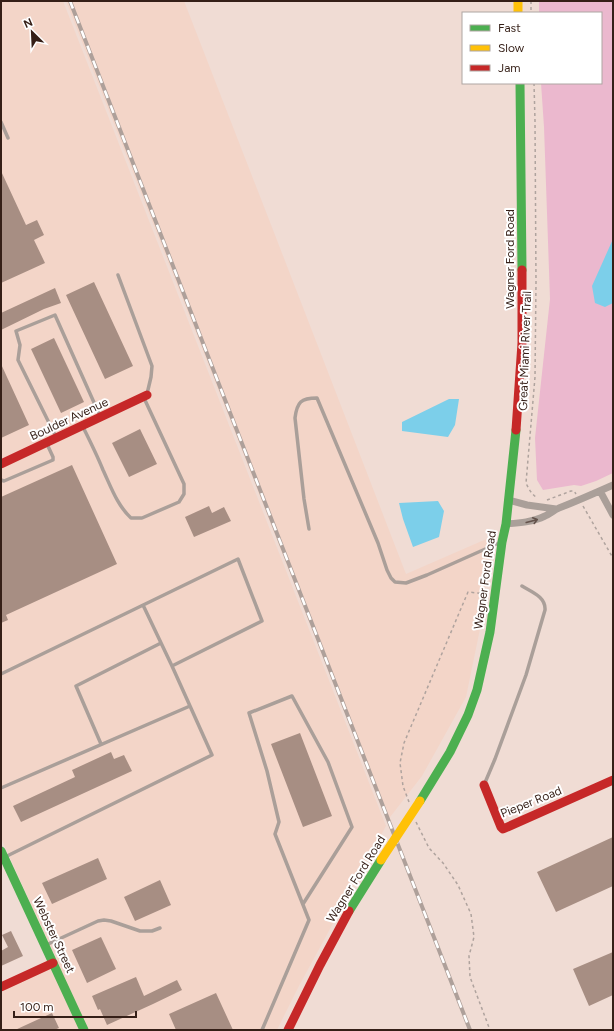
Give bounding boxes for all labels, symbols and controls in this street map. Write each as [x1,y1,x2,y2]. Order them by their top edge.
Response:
north arrow [12,12,52,52]
legend [462,12,602,84]
text: N [22,16,35,31]
text: Fast [498,21,521,35]
text: Slow [498,41,525,55]
text: Jam [498,61,521,75]
street label: Wagner Ford Road [503,209,517,309]
street label: Great Miami River Trail [516,291,534,411]
street label: Boulder Avenue [28,395,111,443]
one-way arrow [526,516,539,524]
street label: Wagner Ford Road [471,530,499,630]
street label: Pieper Road [498,783,564,821]
street label: Wagner Ford Road [324,833,388,925]
street label: Webster Street [30,895,78,975]
scale bar [14,993,136,1019]
text: 100 m [20,1000,54,1014]

